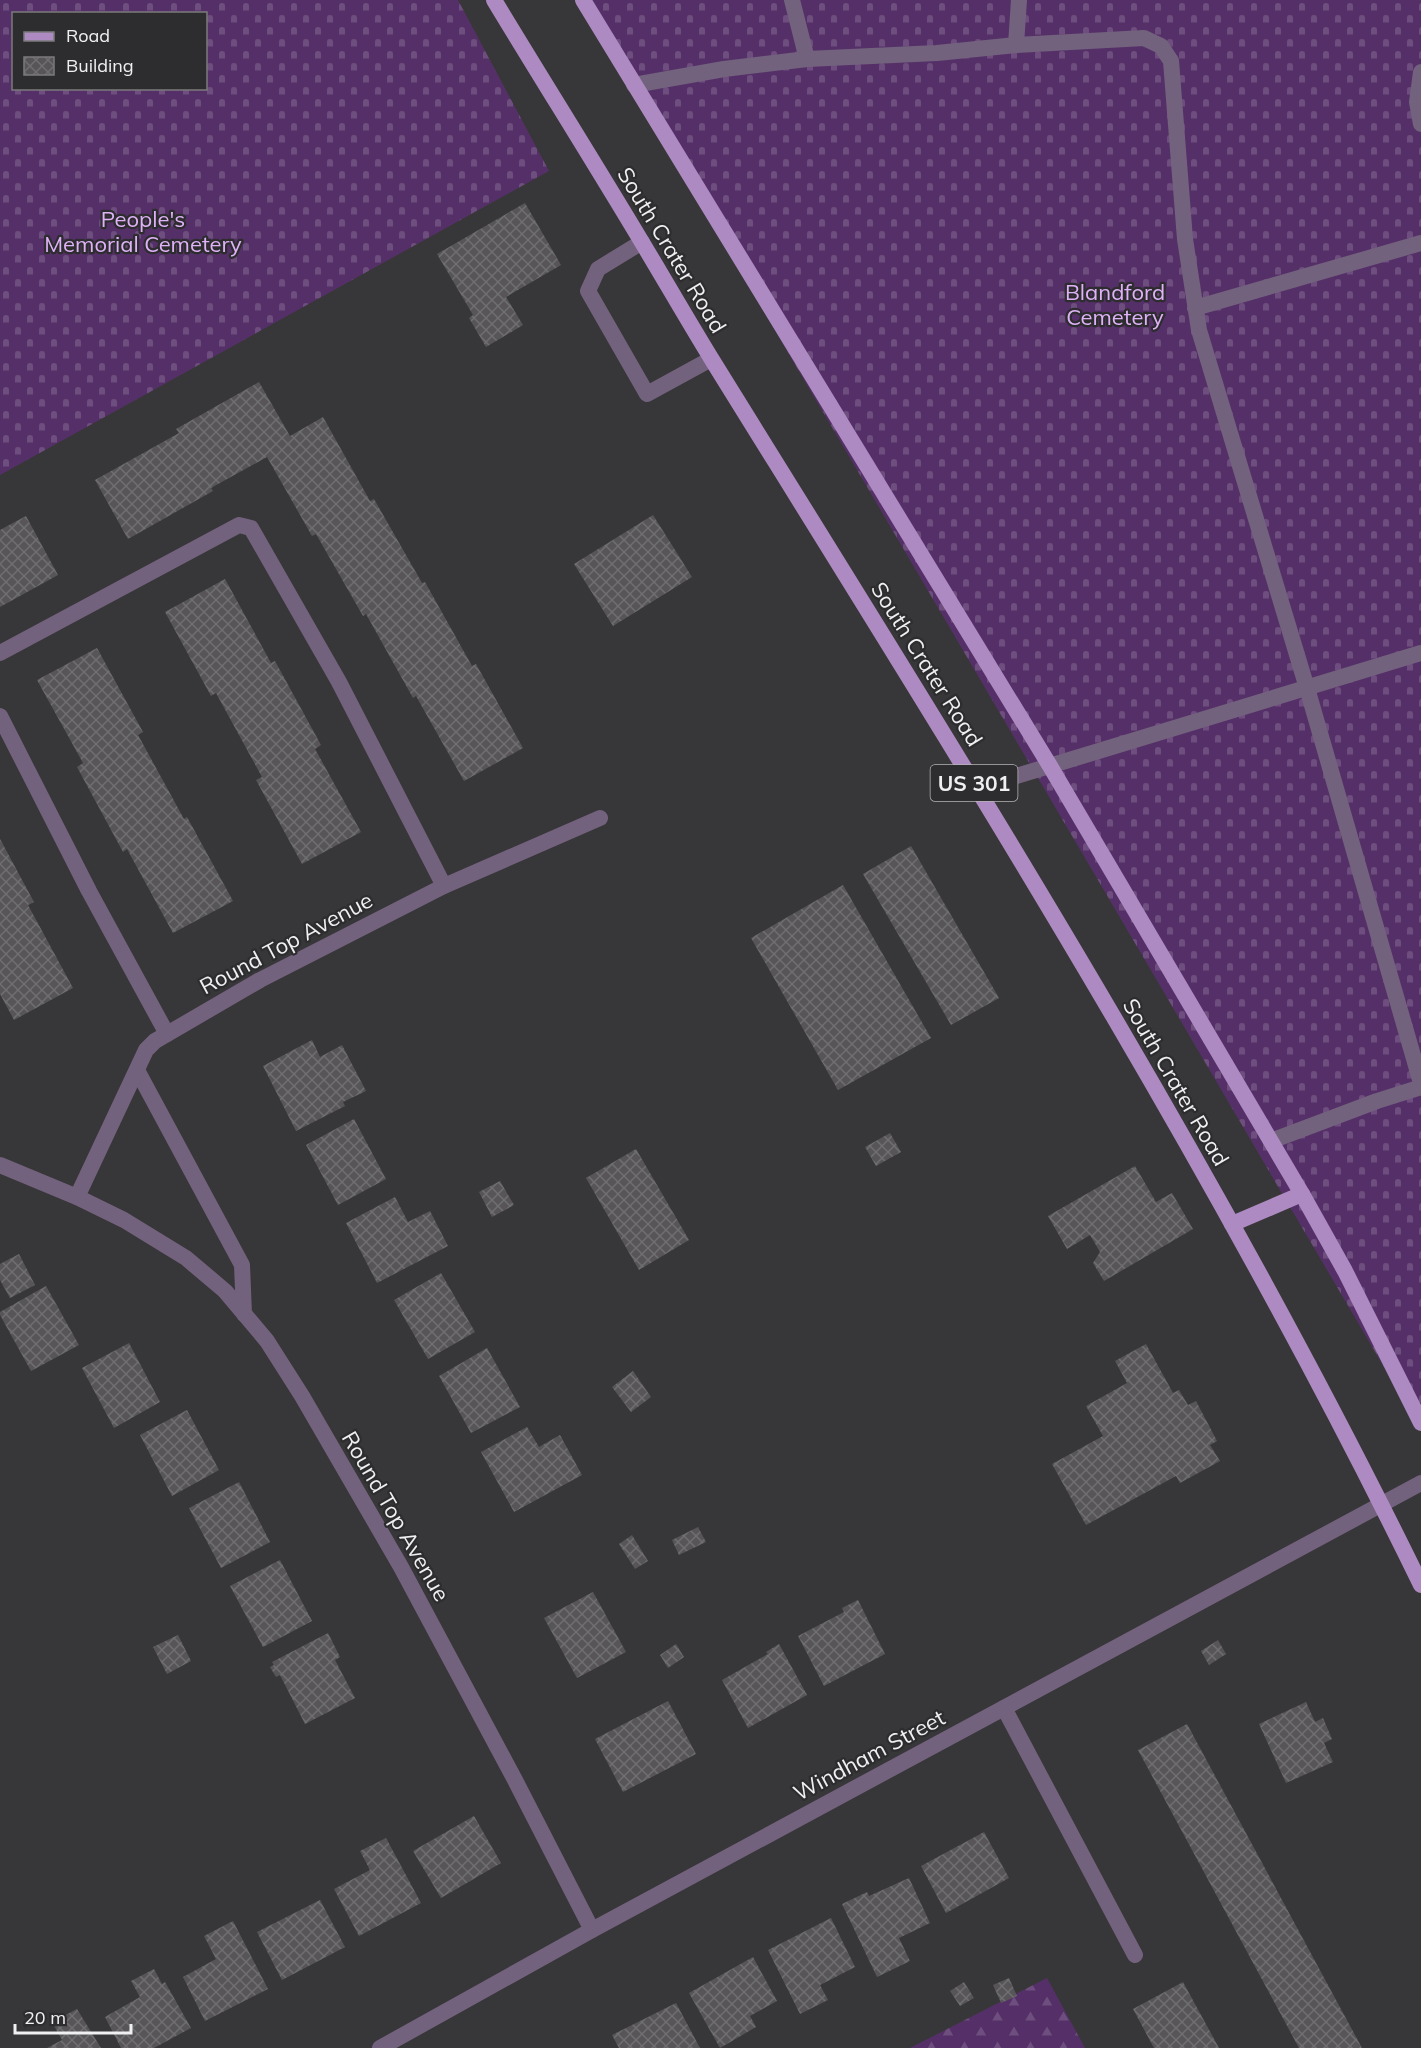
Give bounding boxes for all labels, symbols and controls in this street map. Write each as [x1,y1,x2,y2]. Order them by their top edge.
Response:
legend [12,12,207,90]
text: Road [66,24,110,47]
text: Building [66,54,134,77]
street label: South Crater Road [611,162,733,338]
park label: People's Memorial Cemetery [44,205,242,258]
park label: Blandford Cemetery [1065,278,1165,331]
street label: South Crater Road [865,577,989,751]
road number: US 301 [930,765,1018,801]
street label: Round Top Avenue [195,886,377,1000]
street label: South Crater Road [1117,993,1235,1171]
street label: Round Top Avenue [336,1426,456,1606]
street label: Windham Street [788,1703,950,1807]
scale bar [15,1997,130,2035]
text: 20 m [24,2006,66,2029]

